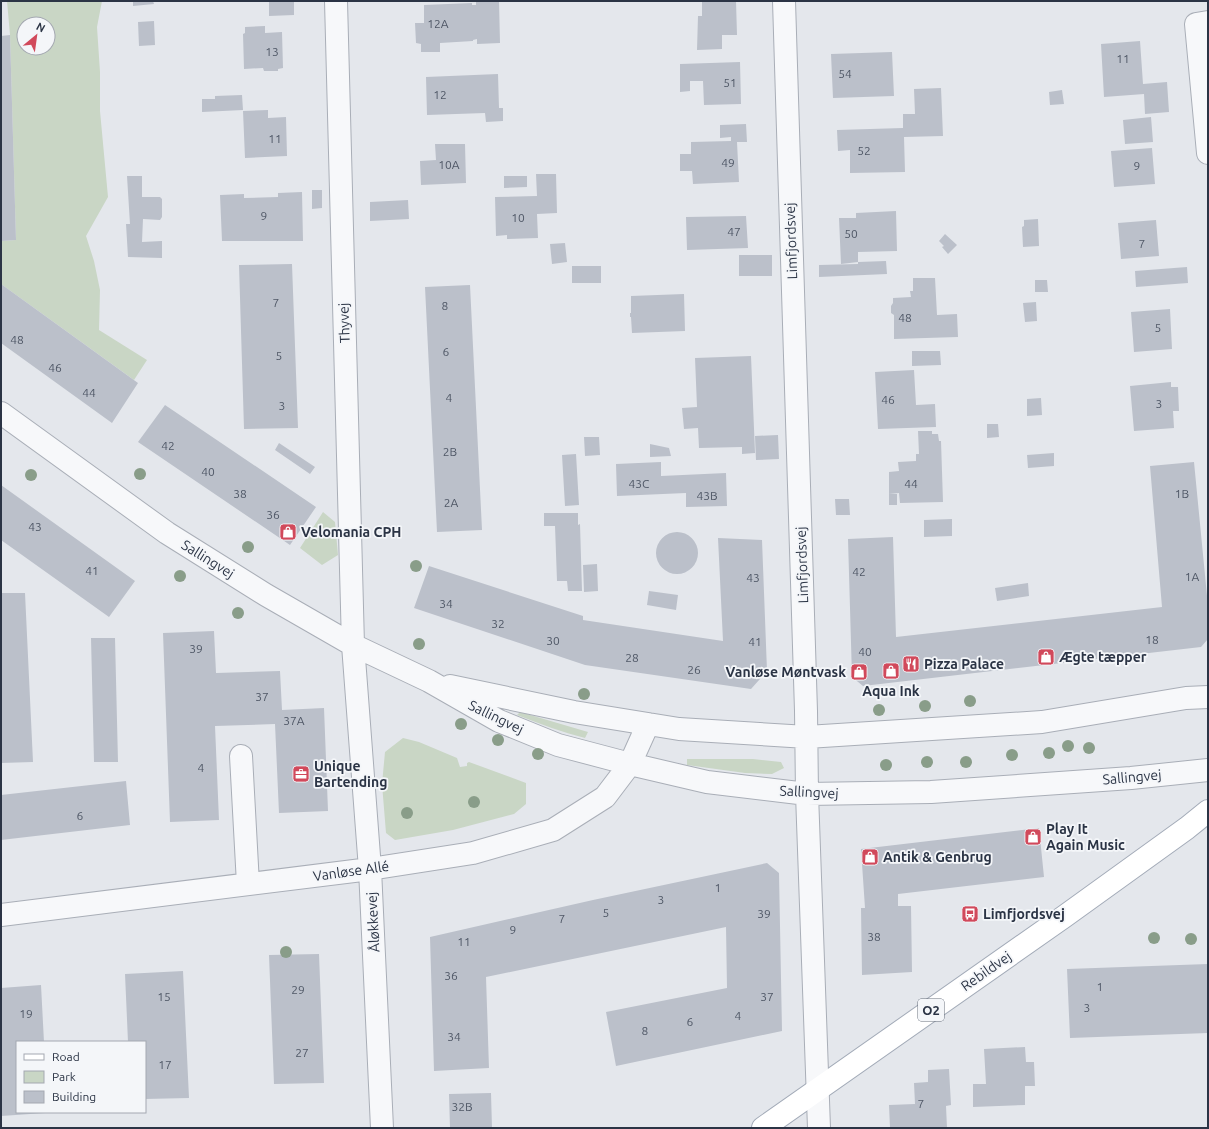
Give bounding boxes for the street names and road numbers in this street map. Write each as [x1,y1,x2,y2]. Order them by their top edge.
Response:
street label: Limfjordsvej [782,202,800,280]
street label: Thyvej [335,302,353,344]
street label: Limfjordsvej [793,526,811,604]
street label: Sallingvej [179,537,237,581]
street label: Sallingvej [466,697,526,737]
street label: Sallingvej [1102,766,1162,788]
street label: Sallingvej [779,782,839,802]
street label: Vanløse Allé [312,858,390,884]
street label: Åløkkevej [363,891,383,953]
street label: Rebildvej [958,948,1014,994]
road number: O2 [918,999,944,1021]

